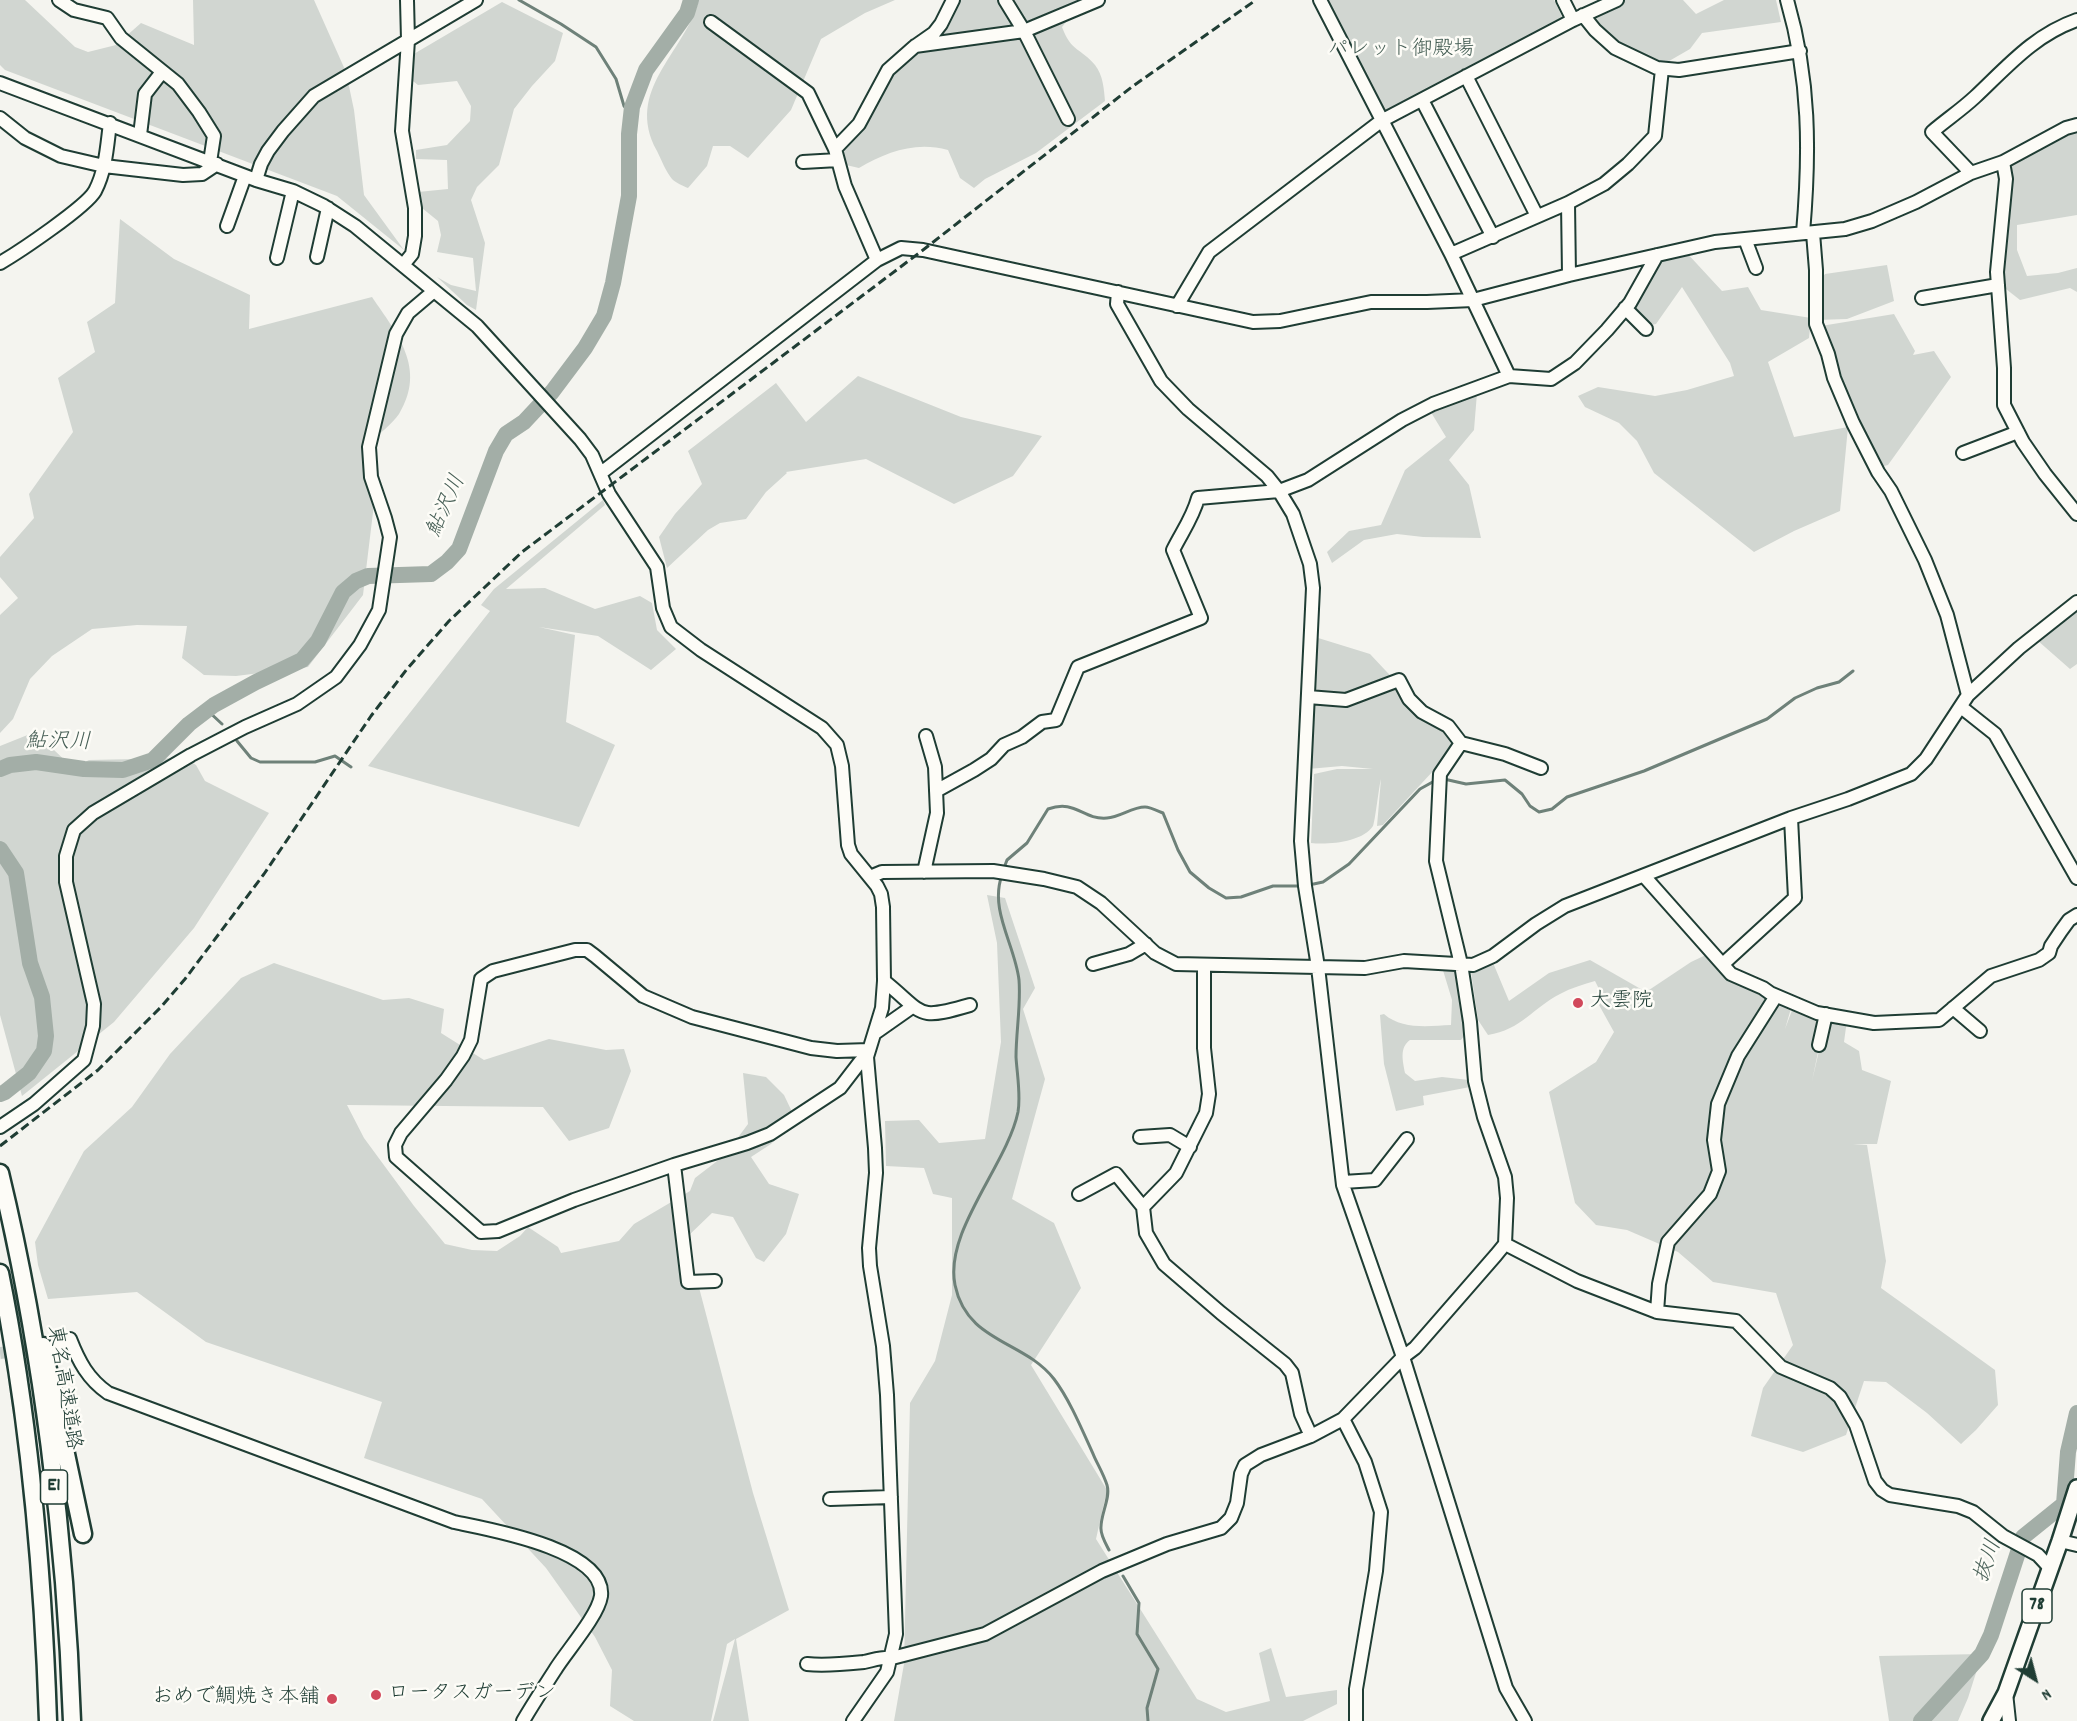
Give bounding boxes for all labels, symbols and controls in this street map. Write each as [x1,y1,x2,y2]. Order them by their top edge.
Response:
park label: パレット御殿場 [1328,38,1474,64]
water label: 鮎沢川 [423,471,473,543]
water label: 鮎沢川 [25,730,91,758]
place label: 大雲院 [1590,990,1653,1016]
marker: 大雲院 [1571,996,1585,1010]
street label: 東名高速道路 [40,1324,84,1452]
road number: E1 [40,1470,68,1504]
water label: 抜川 [1970,1537,2010,1587]
road number: 78 [2022,1589,2052,1623]
north arrow [2005,1649,2065,1709]
place label: ロータスガーデン [388,1682,556,1708]
text: N [2036,1682,2056,1706]
place label: おめで鯛焼き本舗 [152,1686,320,1712]
marker: ロータスガーデン [369,1688,383,1702]
marker: おめで鯛焼き本舗 [325,1692,339,1706]

